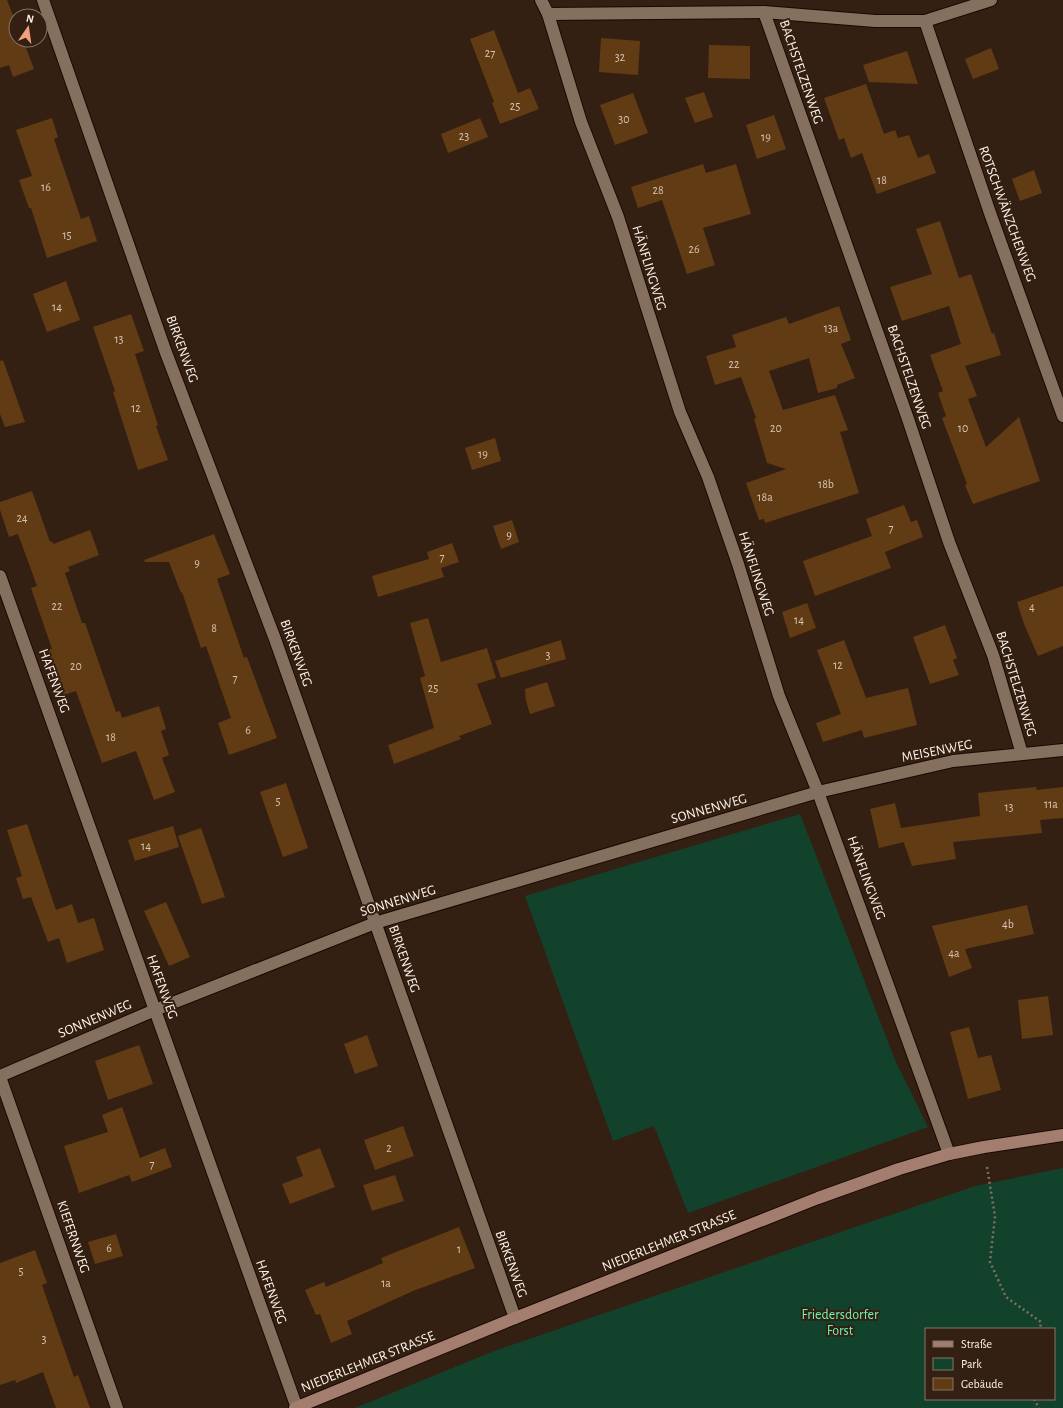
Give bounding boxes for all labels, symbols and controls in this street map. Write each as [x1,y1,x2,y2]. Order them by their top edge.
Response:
north arrow [8,8,48,48]
text: N [25,13,35,25]
street label: BACHSTELZENWEG [777,18,825,126]
house number: 27 [485,47,495,59]
house number: 32 [615,51,626,63]
house number: 25 [510,100,520,112]
house number: 30 [618,113,630,125]
house number: 23 [459,130,469,142]
house number: 19 [761,131,771,143]
street label: ROTSCHWÄNZCHENWEG [976,144,1040,284]
house number: 18 [877,174,887,186]
house number: 16 [41,181,51,193]
house number: 28 [652,184,664,196]
street label: HÄNFLINGWEG [629,223,670,312]
house number: 15 [62,229,72,241]
house number: 26 [688,243,700,255]
house number: 14 [52,301,62,313]
street label: BIRKENWEG [163,314,201,384]
house number: 13a [824,322,839,334]
street label: BACHSTELZENWEG [885,323,933,431]
house number: 13 [114,333,124,345]
house number: 22 [729,358,740,370]
house number: 12 [131,402,141,414]
house number: 20 [770,422,782,434]
house number: 10 [958,422,968,434]
house number: 19 [478,448,488,460]
house number: 18b [818,478,834,490]
house number: 18a [757,491,773,503]
house number: 24 [16,512,28,524]
house number: 7 [888,522,894,534]
house number: 9 [506,529,512,541]
street label: HÄNFLINGWEG [736,529,778,618]
house number: 7 [439,551,445,563]
house number: 9 [194,557,200,569]
house number: 22 [52,600,63,612]
house number: 4 [1029,601,1035,613]
house number: 14 [794,614,804,626]
street label: BIRKENWEG [277,618,315,688]
house number: 8 [211,622,217,634]
street label: BACHSTELZENWEG [993,630,1039,738]
street label: HAFENWEG [36,647,72,715]
house number: 3 [546,649,551,661]
house number: 12 [833,659,843,671]
house number: 20 [70,660,82,672]
house number: 7 [232,672,238,684]
house number: 25 [428,682,438,694]
house number: 6 [245,724,251,736]
house number: 18 [106,731,116,743]
street label: MEISENWEG [900,737,974,765]
street label: SONNENWEG [670,792,748,826]
house number: 5 [275,795,281,807]
house number: 11a [1044,798,1058,810]
house number: 13 [1004,801,1014,813]
street label: HÄNFLINGWEG [844,834,890,922]
house number: 14 [141,840,151,852]
street label: SONNENWEG [359,883,437,919]
house number: 4b [1002,918,1014,930]
street label: BIRKENWEG [386,924,422,994]
house number: 4a [948,947,960,959]
street label: HAFENWEG [144,953,180,1021]
street label: SONNENWEG [56,997,134,1041]
house number: 2 [386,1142,392,1154]
house number: 7 [149,1158,155,1170]
street label: KIEFERNWEG [54,1199,92,1275]
street label: NIEDERLEHMER STRASSE [600,1208,738,1274]
street label: BIRKENWEG [492,1229,530,1299]
house number: 6 [106,1242,112,1254]
house number: 1 [457,1243,461,1255]
street label: HAFENWEG [253,1258,289,1326]
house number: 5 [18,1265,24,1277]
house number: 1a [381,1277,391,1289]
park label: Friedersdorfer Forst [802,1308,879,1338]
legend [925,1328,1055,1400]
street label: NIEDERLEHMER STRASSE [299,1329,437,1395]
house number: 3 [42,1333,47,1345]
text: Straße [961,1338,992,1350]
text: Park [961,1358,982,1370]
text: Gebäude [961,1378,1003,1390]

